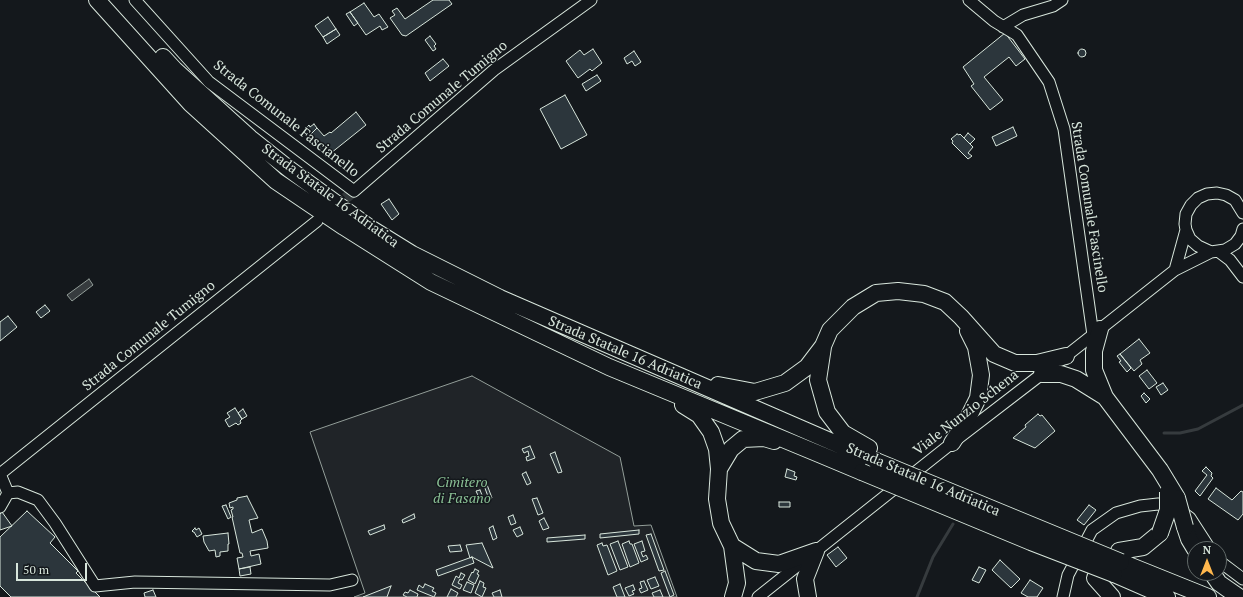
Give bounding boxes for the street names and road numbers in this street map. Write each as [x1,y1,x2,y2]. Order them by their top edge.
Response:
street label: Strada Comunale Tumigno [373,37,511,157]
street label: Strada Comunale Fascianello [210,57,362,181]
street label: Strada Comunale Fascinello [1067,120,1111,294]
street label: Strada Statale 16 Adriatica [258,141,402,251]
street label: Strada Comunale Tumigno [79,277,219,395]
street label: Strada Statale 16 Adriatica [546,313,704,393]
street label: Viale Nunzio Schena [910,367,1022,459]
street label: Strada Statale 16 Adriatica [844,440,1002,520]

